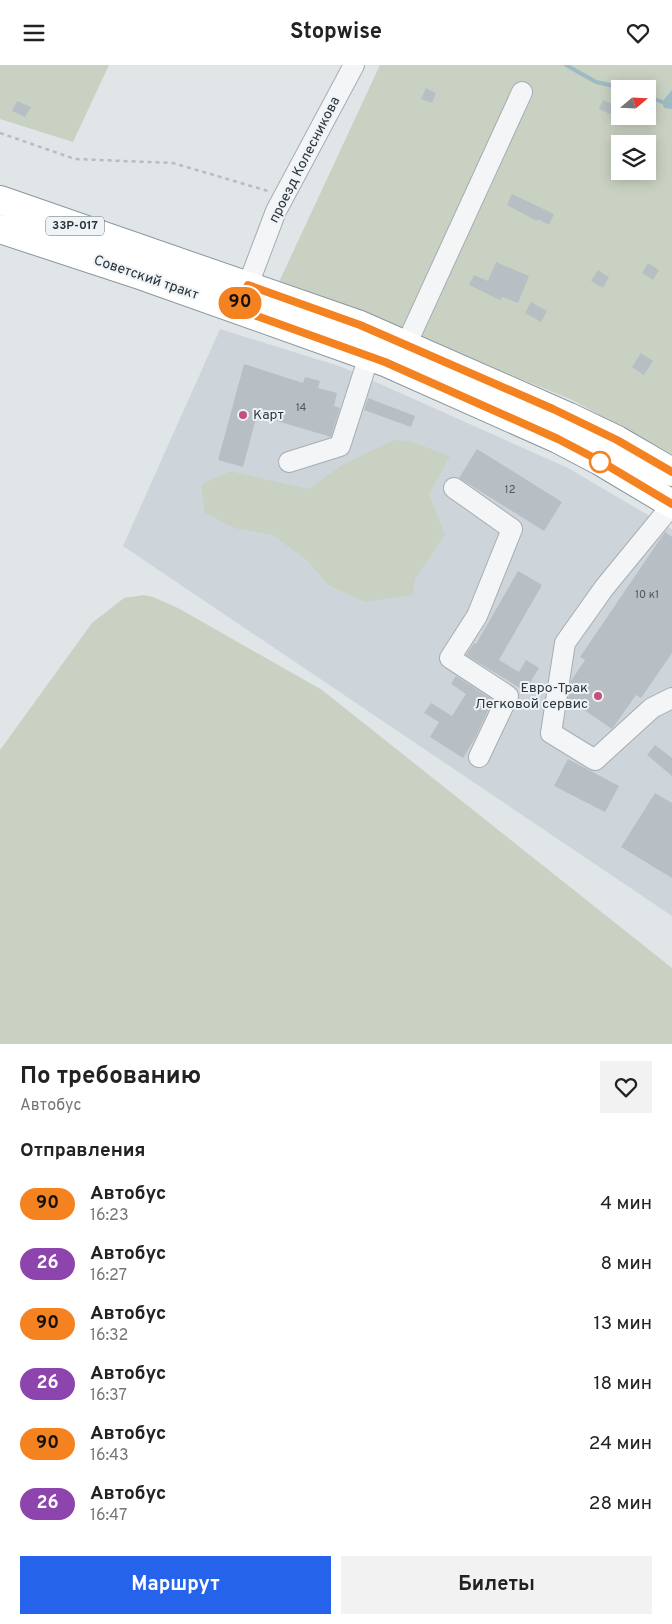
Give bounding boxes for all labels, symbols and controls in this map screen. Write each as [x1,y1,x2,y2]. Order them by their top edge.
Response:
icon: menu [20,19,48,47]
text: Stopwise [290,19,382,46]
icon: heart [624,19,652,47]
north arrow [611,80,656,125]
map controls [611,80,656,180]
street label: проезд Колесникова [266,94,344,226]
button: layers [611,135,656,180]
road number: 33Р-017 [46,217,104,235]
street label: Советский тракт [91,252,201,304]
line badge: 90 [218,287,262,319]
text: 90 [229,291,251,314]
house number: 14 [296,401,307,415]
place label: Карт [253,407,284,424]
marker: Карт [237,409,249,421]
unlabelled marker [589,451,611,473]
house number: 12 [505,483,515,497]
house number: 10 к1 [635,588,659,602]
place label: Евро-Трак Легковой сервис [475,680,588,713]
marker: Евро-Трак Легковой сервис [592,690,604,702]
button: heart [600,1061,652,1113]
text: По требованию [20,1062,201,1092]
text: Автобус [20,1096,82,1116]
text: Отправления [20,1139,146,1163]
text: Автобус [90,1182,166,1206]
text: 90 [36,1192,59,1215]
text: 4 мин [600,1192,652,1216]
text: 16:23 [90,1206,129,1226]
text: Автобус [90,1242,166,1266]
text: 26 [36,1252,59,1275]
text: 8 мин [600,1252,652,1276]
text: 16:27 [90,1266,127,1286]
text: Автобус [90,1302,166,1326]
text: 90 [36,1312,59,1335]
text: 13 мин [594,1312,652,1336]
text: 16:32 [90,1326,128,1346]
text: Автобус [90,1362,166,1386]
text: 26 [36,1372,59,1395]
text: 18 мин [593,1372,652,1396]
text: 16:37 [90,1386,127,1406]
text: Автобус [90,1422,166,1446]
text: 90 [36,1432,59,1455]
text: 24 мин [589,1432,652,1456]
text: 16:43 [90,1446,129,1466]
text: Автобус [90,1482,166,1506]
text: 26 [36,1492,59,1515]
text: 28 мин [589,1492,652,1516]
text: 16:47 [90,1506,127,1526]
button: Маршрут [20,1556,331,1614]
button: Билеты [341,1556,652,1614]

